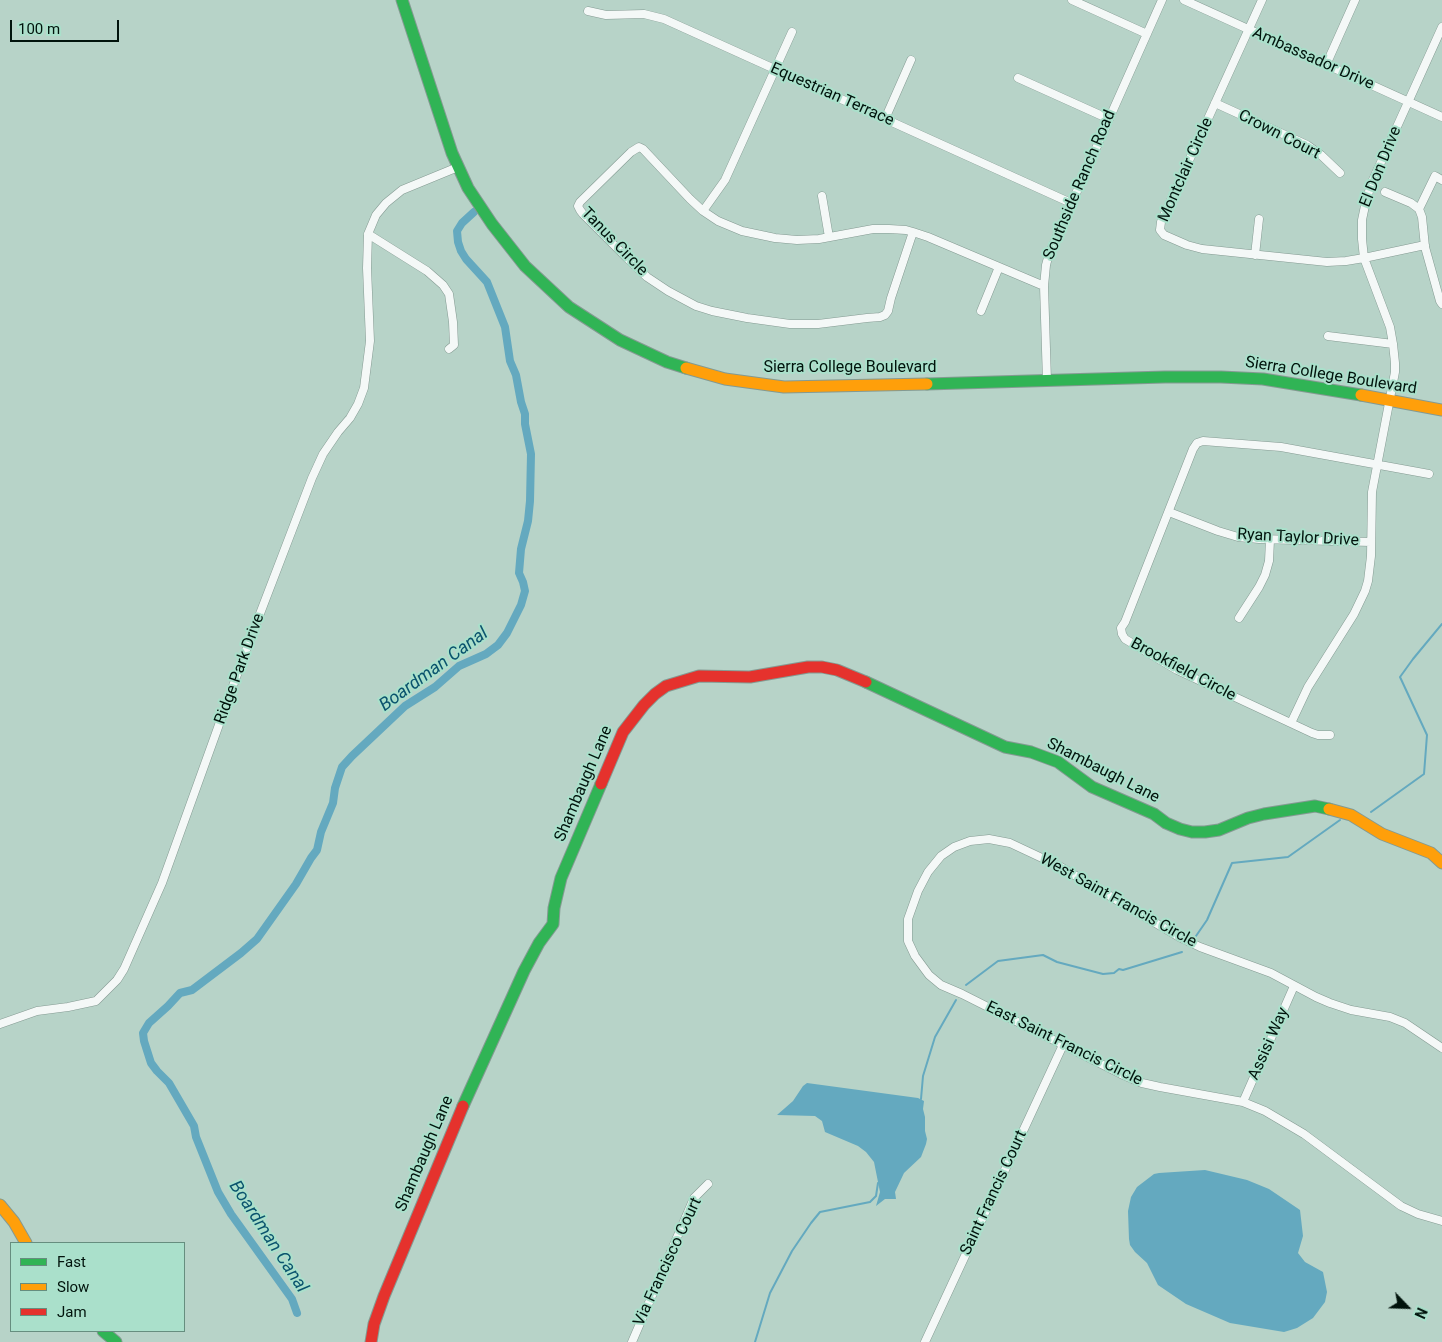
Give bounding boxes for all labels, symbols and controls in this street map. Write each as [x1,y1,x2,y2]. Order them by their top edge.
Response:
scale bar [12,10,121,42]
text: 100 m [18,20,60,38]
street label: Ambassador Drive [1249,24,1377,94]
street label: Equestrian Terrace [767,59,897,131]
street label: Crown Court [1235,106,1323,164]
street label: Southside Ranch Road [1040,107,1120,263]
street label: Montclair Circle [1155,115,1217,225]
street label: El Don Drive [1356,124,1406,210]
street label: Tanus Circle [577,204,651,280]
street label: Sierra College Boulevard [1244,353,1418,399]
street label: Sierra College Boulevard [763,358,937,378]
street label: Ryan Taylor Drive [1237,525,1359,551]
street label: Ridge Park Drive [211,611,269,727]
water label: Boardman Canal [375,623,493,717]
street label: Brookfield Circle [1127,634,1239,706]
street label: Shambaugh Lane [551,723,617,845]
street label: Shambaugh Lane [1043,734,1163,808]
street label: West Saint Francis Circle [1036,850,1200,952]
street label: East Saint Francis Circle [983,998,1145,1090]
street label: Assisi Way [1245,1005,1293,1083]
street label: Shambaugh Lane [392,1093,458,1215]
street label: Saint Francis Court [957,1128,1031,1258]
water label: Boardman Canal [224,1177,312,1297]
street label: Via Francisco Court [630,1195,706,1329]
legend [10,1242,185,1332]
text: Fast [57,1253,86,1271]
text: Slow [57,1278,89,1296]
north arrow [1382,1282,1432,1332]
text: Jam [57,1303,87,1321]
text: N [1411,1305,1430,1321]

